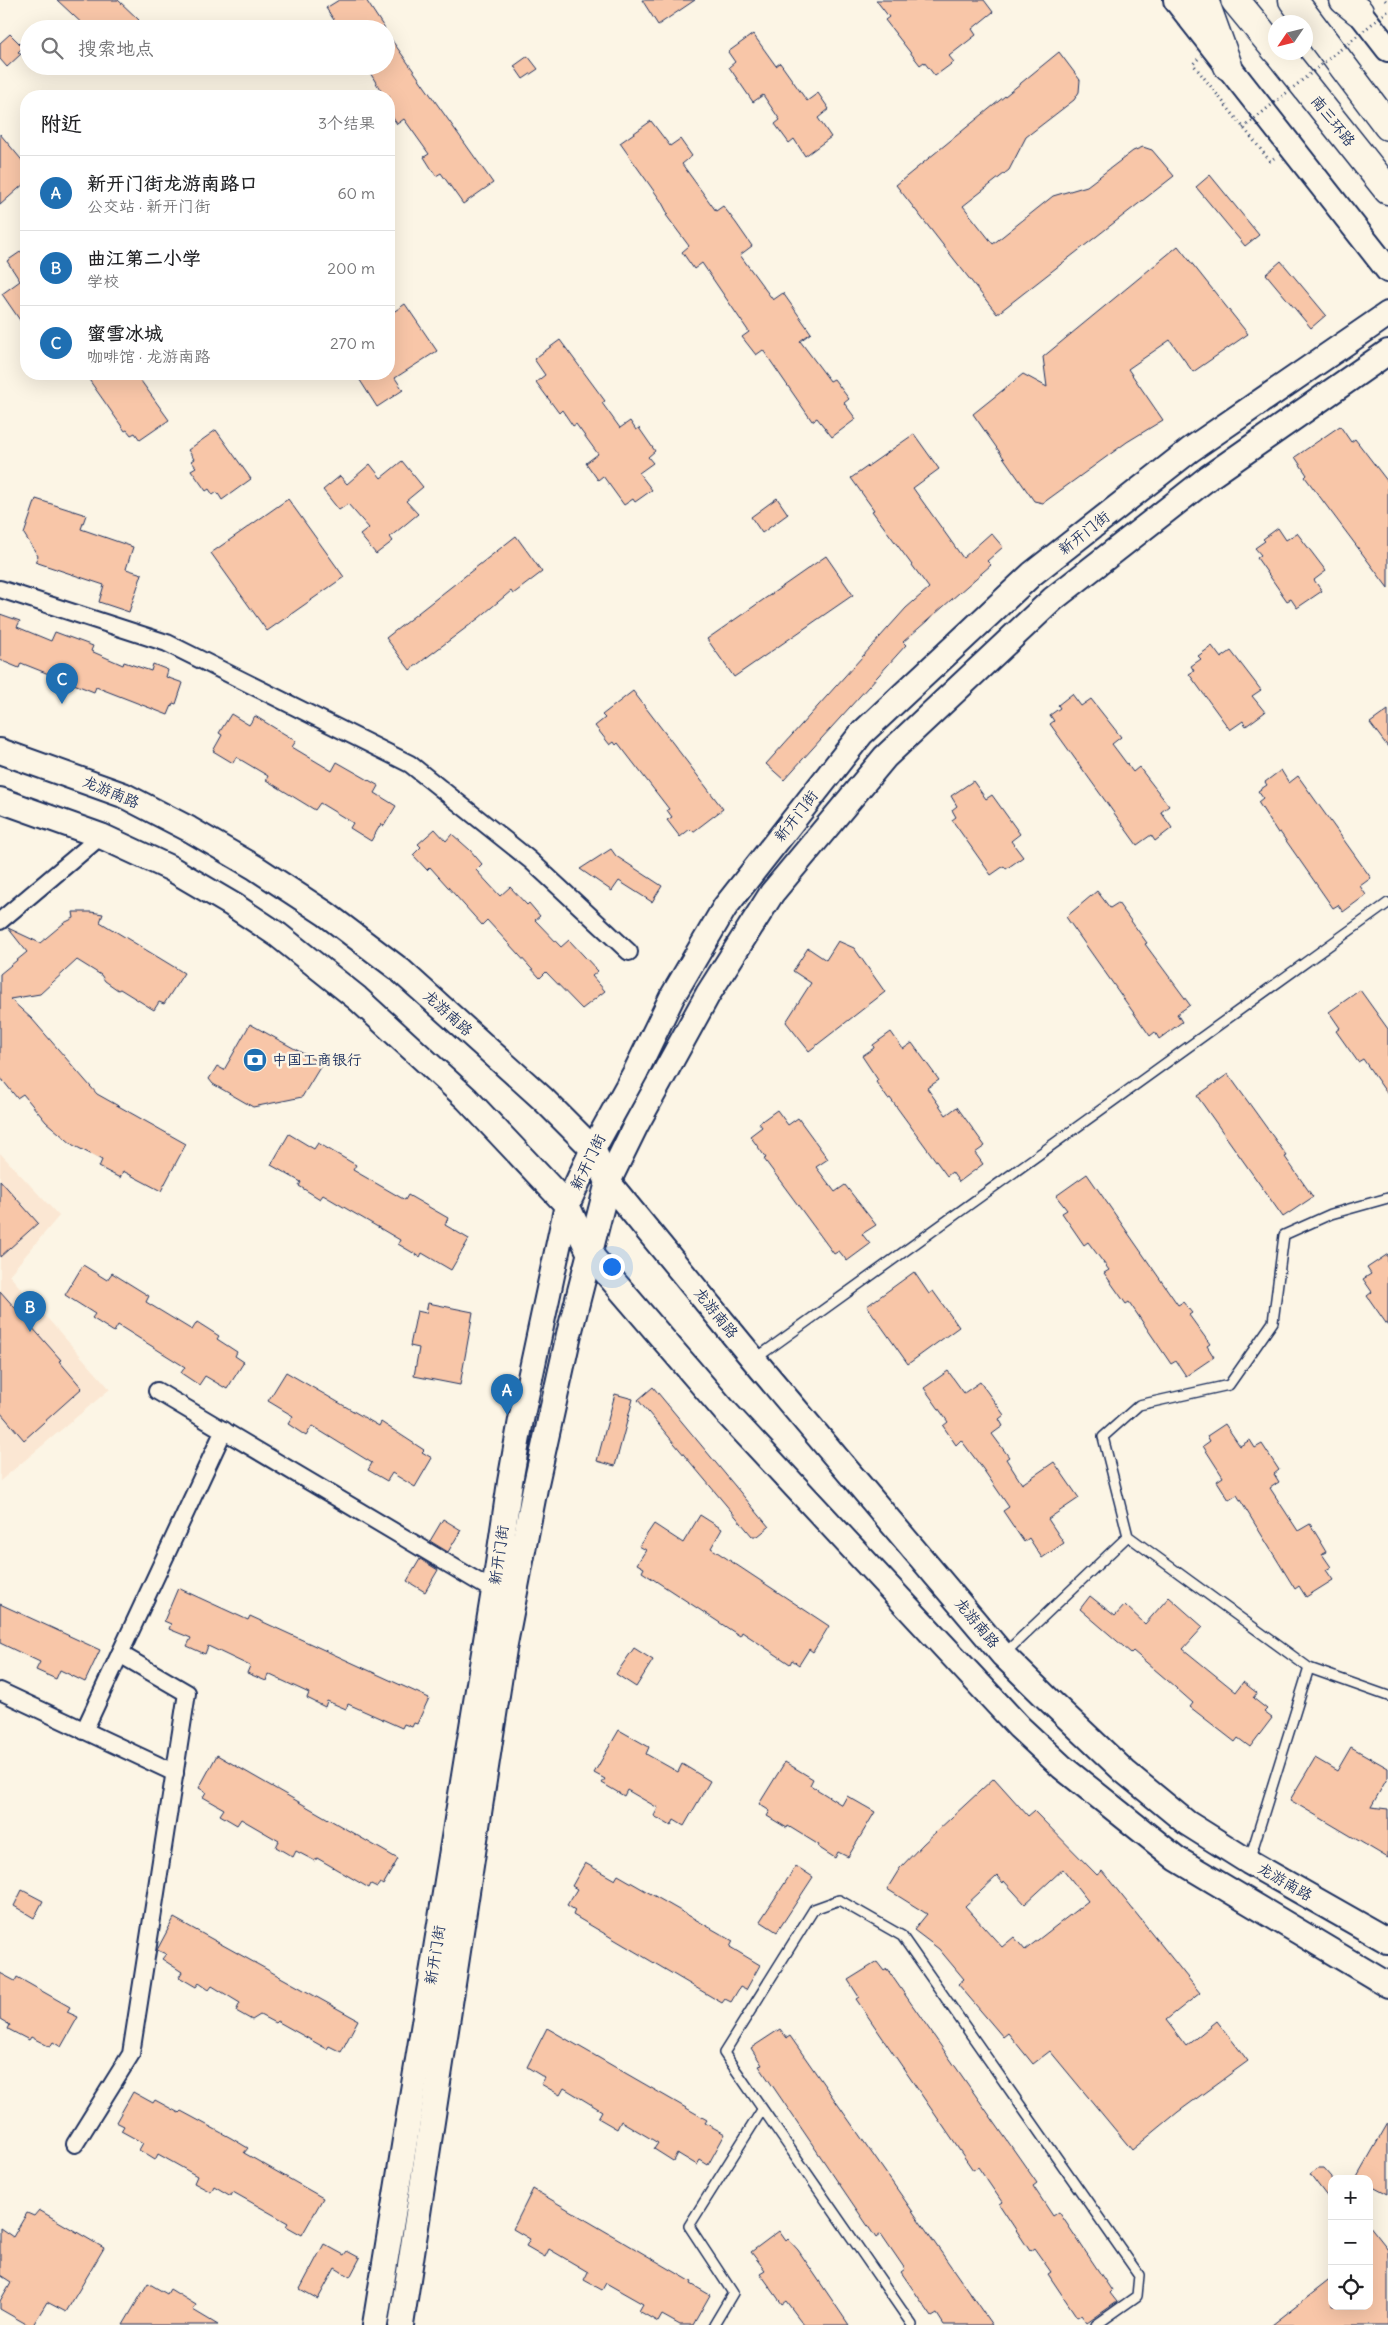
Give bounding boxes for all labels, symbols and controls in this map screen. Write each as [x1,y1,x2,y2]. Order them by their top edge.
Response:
north arrow [1268,15,1313,60]
search box [20,20,395,75]
icon: search [38,34,66,62]
text: 搜索地点 [78,36,154,60]
street label: 南三环路 [1307,91,1360,150]
text: 附近 [40,110,82,137]
text: 3个结果 [318,113,375,133]
text: 新开门街龙游南路口 [87,171,258,195]
text: A [51,183,61,203]
text: 60 m [337,183,375,203]
text: 公交站 · 新开门街 [87,196,210,216]
text: 曲江第二小学 [87,246,201,270]
text: B [51,258,61,278]
text: 200 m [327,258,375,278]
text: 学校 [87,271,119,291]
text: 蜜雪冰城 [87,321,163,345]
text: C [51,333,61,353]
text: 270 m [330,333,375,353]
text: 咖啡馆 · 龙游南路 [87,346,210,366]
street label: 新开门街 [1054,507,1113,559]
pin: C [46,663,78,704]
street label: 龙游南路 [80,771,143,812]
street label: 新开门街 [770,786,822,845]
street label: 龙游南路 [420,985,477,1040]
bank icon: 中国工商银行 [242,1047,268,1073]
place label: 中国工商银行 [272,1050,362,1069]
street label: 新开门街 [566,1131,609,1193]
your location [599,1254,625,1280]
street label: 龙游南路 [690,1283,743,1342]
pin: B [14,1291,46,1332]
pin: A [491,1374,523,1415]
street label: 新开门街 [485,1524,512,1586]
street label: 龙游南路 [951,1594,1004,1652]
street label: 龙游南路 [1255,1858,1316,1905]
street label: 新开门街 [420,1924,449,1986]
map controls [1328,2175,1373,2310]
button: + [1328,2175,1373,2220]
button: − [1328,2220,1373,2265]
button: locate [1328,2265,1373,2310]

